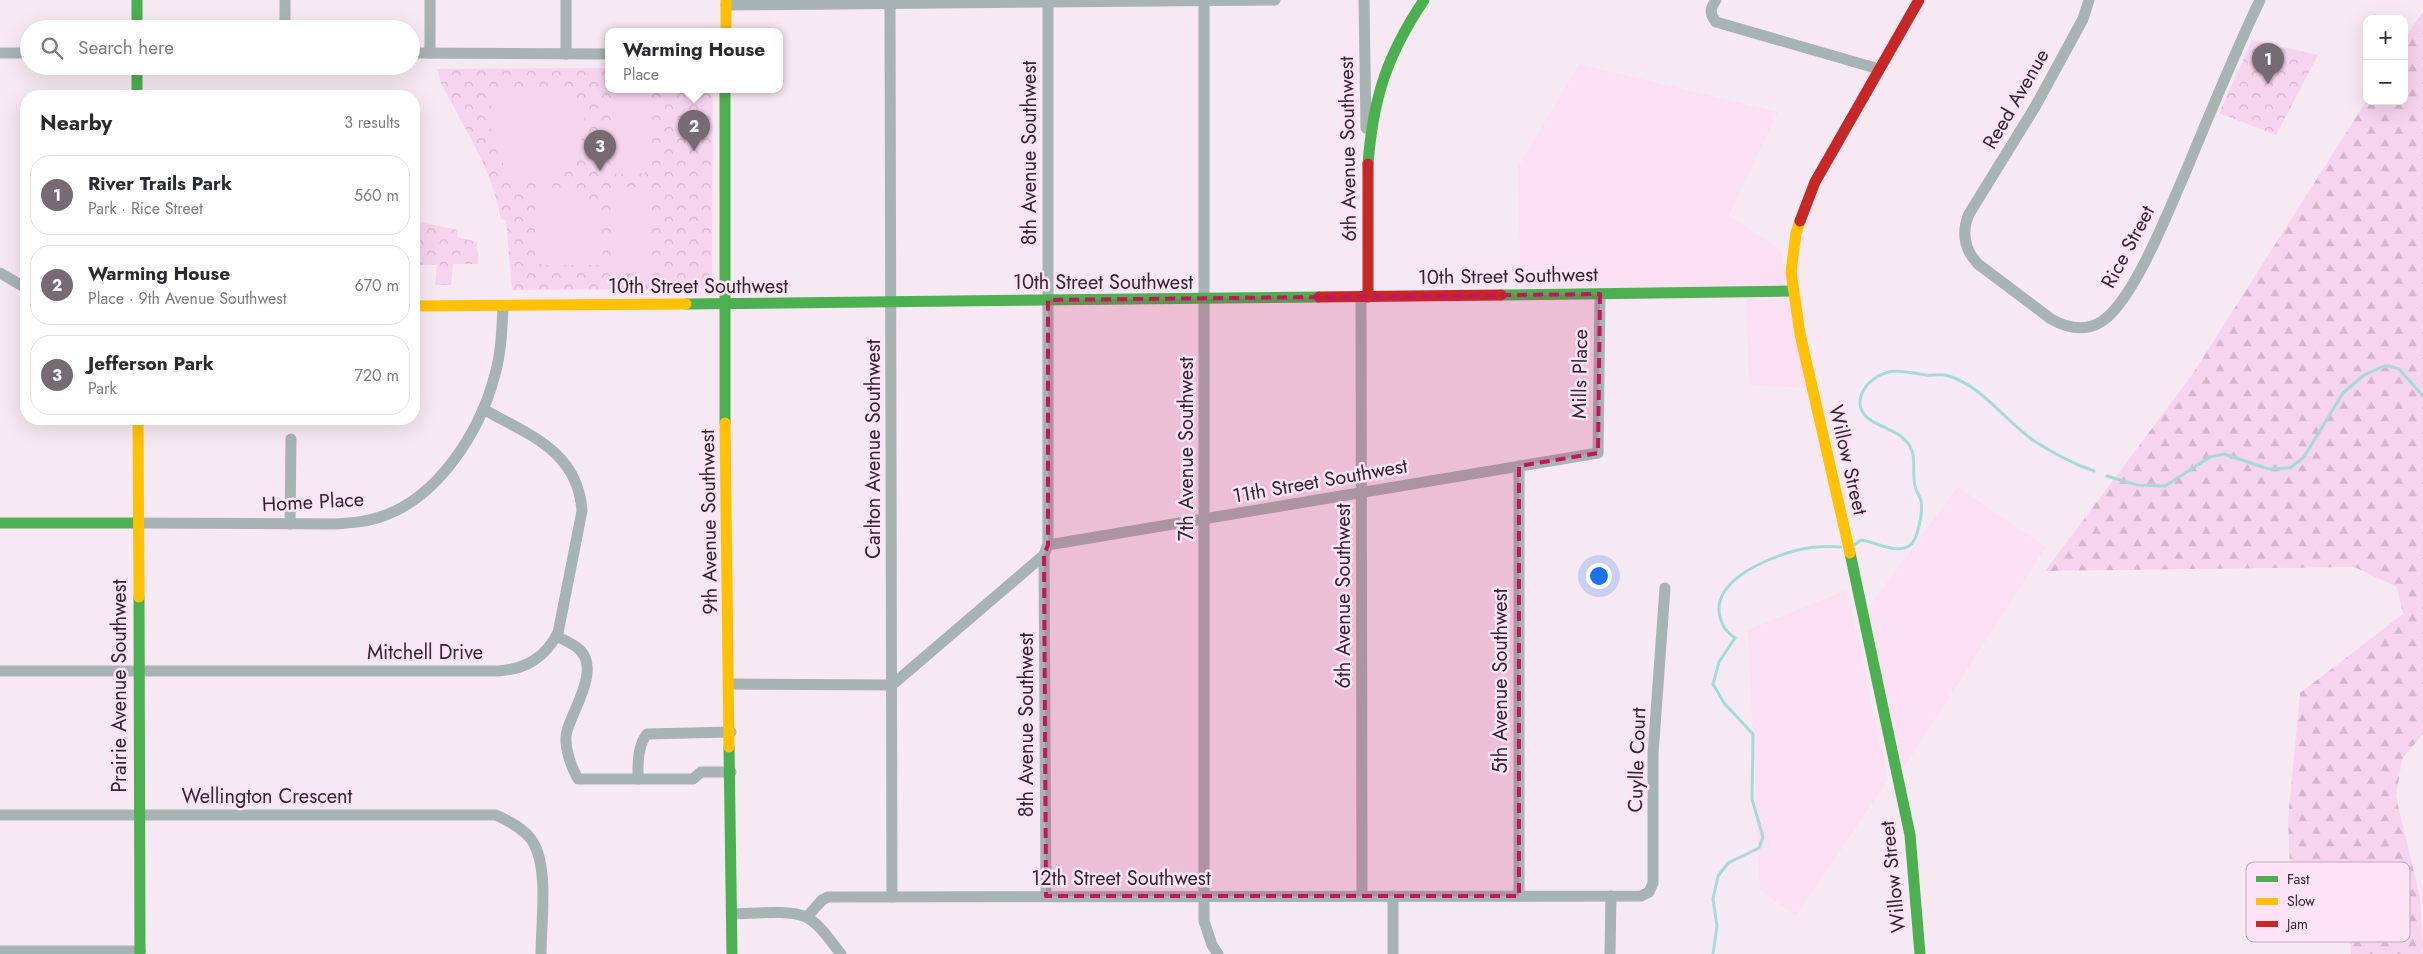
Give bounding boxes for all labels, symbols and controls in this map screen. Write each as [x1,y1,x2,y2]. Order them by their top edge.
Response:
map controls [2363,15,2408,105]
button: + [2363,15,2408,60]
search box [20,20,420,75]
popup [605,28,783,93]
icon: search [38,34,66,62]
text: Search here [78,34,174,61]
text: Warming House [623,36,765,63]
street label: Reed Avenue [1976,43,2056,155]
pin: 1 [2252,43,2284,84]
street label: 6th Avenue Southwest [1332,56,1364,242]
button: − [2363,60,2408,105]
street label: 8th Avenue Southwest [1015,61,1044,245]
text: Place [623,63,659,86]
text: Nearby [40,108,112,138]
pin: 2 [678,110,710,151]
text: 3 results [344,111,400,134]
pin: 3 [584,130,616,171]
text: River Trails Park [88,170,232,197]
text: 1 [53,184,61,207]
text: 560 m [354,184,399,207]
text: Park · Rice Street [88,197,203,220]
street label: Rice Street [2094,200,2162,294]
text: Warming House [88,260,230,287]
street label: 10th Street Southwest [1418,260,1598,292]
street label: 10th Street Southwest [1013,268,1193,297]
street label: 10th Street Southwest [608,272,788,301]
text: 2 [52,274,62,297]
text: 670 m [355,274,399,297]
text: Place · 9th Avenue Southwest [88,287,287,310]
street label: Mills Place [1565,329,1595,419]
street label: Carlton Avenue Southwest [859,339,888,559]
text: Jefferson Park [88,350,214,377]
street label: 7th Avenue Southwest [1172,357,1201,541]
text: 3 [52,364,62,387]
text: 720 m [355,364,399,387]
text: Park [88,377,117,400]
street label: Willow Street [1821,402,1875,518]
street label: 9th Avenue Southwest [693,429,725,615]
street label: 11th Street Southwest [1230,451,1410,511]
street label: Home Place [261,485,365,519]
street label: 6th Avenue Southwest [1329,503,1358,689]
your location [1586,563,1612,589]
street label: Prairie Avenue Southwest [105,579,134,792]
street label: 5th Avenue Southwest [1486,588,1515,773]
street label: 8th Avenue Southwest [1012,633,1041,817]
street label: Mitchell Drive [367,638,483,667]
street label: Cuylle Court [1621,707,1653,813]
street label: Wellington Crescent [182,782,353,811]
street label: Willow Street [1873,820,1913,934]
legend [2246,862,2410,942]
street label: 12th Street Southwest [1031,864,1211,893]
text: Fast [2287,869,2310,889]
text: Slow [2287,891,2315,911]
text: Jam [2285,914,2308,934]

